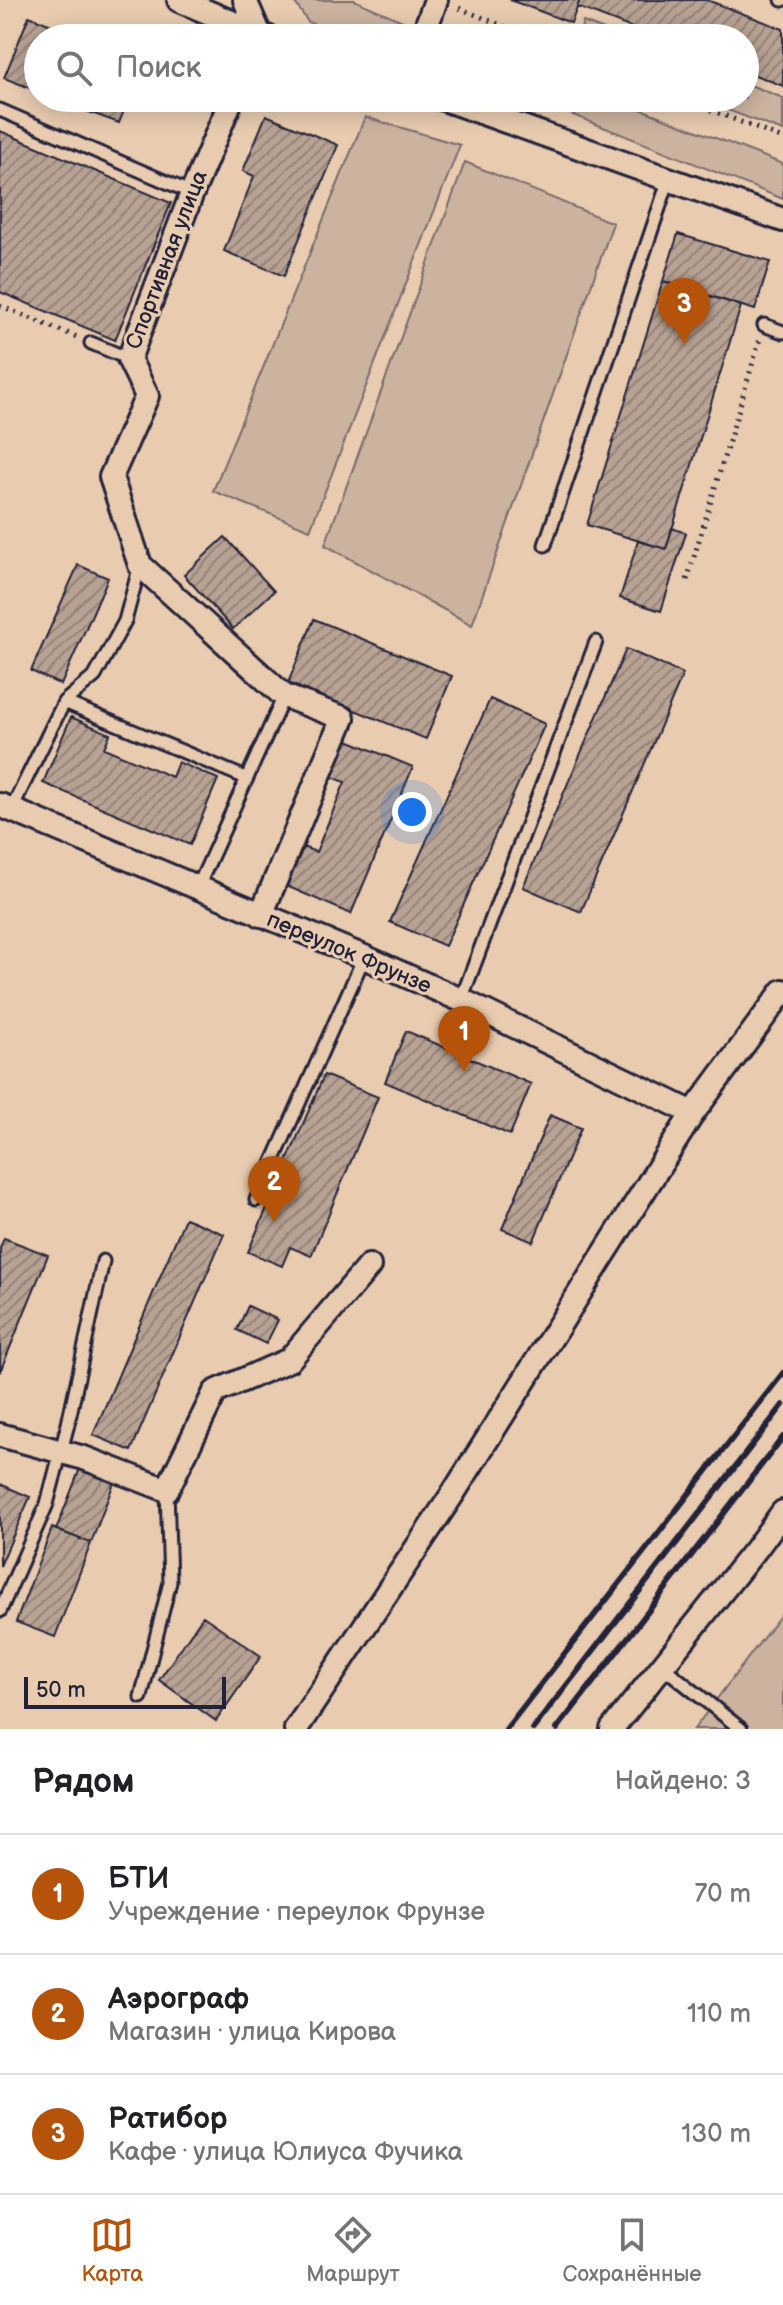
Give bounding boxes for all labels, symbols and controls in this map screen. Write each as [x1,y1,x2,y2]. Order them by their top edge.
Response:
search box [24,24,759,112]
icon: search [52,46,96,90]
text: Поиск [116,50,202,86]
street label: Спортивная улица [120,167,214,353]
pin: 3 [658,278,710,344]
your location [392,792,432,832]
street label: переулок Фрунзе [263,906,435,1000]
pin: 1 [438,1006,490,1072]
pin: 2 [248,1156,300,1222]
scale bar [24,1673,226,1709]
text: 50 m [36,1677,86,1704]
text: Рядом [32,1761,134,1802]
text: Найдено: 3 [615,1766,751,1797]
text: БТИ [108,1861,170,1897]
text: 1 [53,1879,63,1910]
text: 70 m [694,1879,751,1910]
text: Учреждение · переулок Фрунзе [108,1897,485,1928]
text: Аэрограф [108,1981,249,2017]
text: 2 [50,1999,66,2030]
text: 110 m [687,1999,751,2030]
text: Магазин · улица Кирова [108,2017,396,2048]
text: Ратибор [108,2101,228,2137]
text: 3 [50,2119,66,2150]
text: 130 m [681,2119,751,2150]
text: Кафе · улица Юлиуса Фучика [108,2137,463,2168]
tab: Карта [81,2213,143,2288]
tab: Маршрут [306,2213,400,2288]
tab: Сохранённые [563,2213,702,2288]

